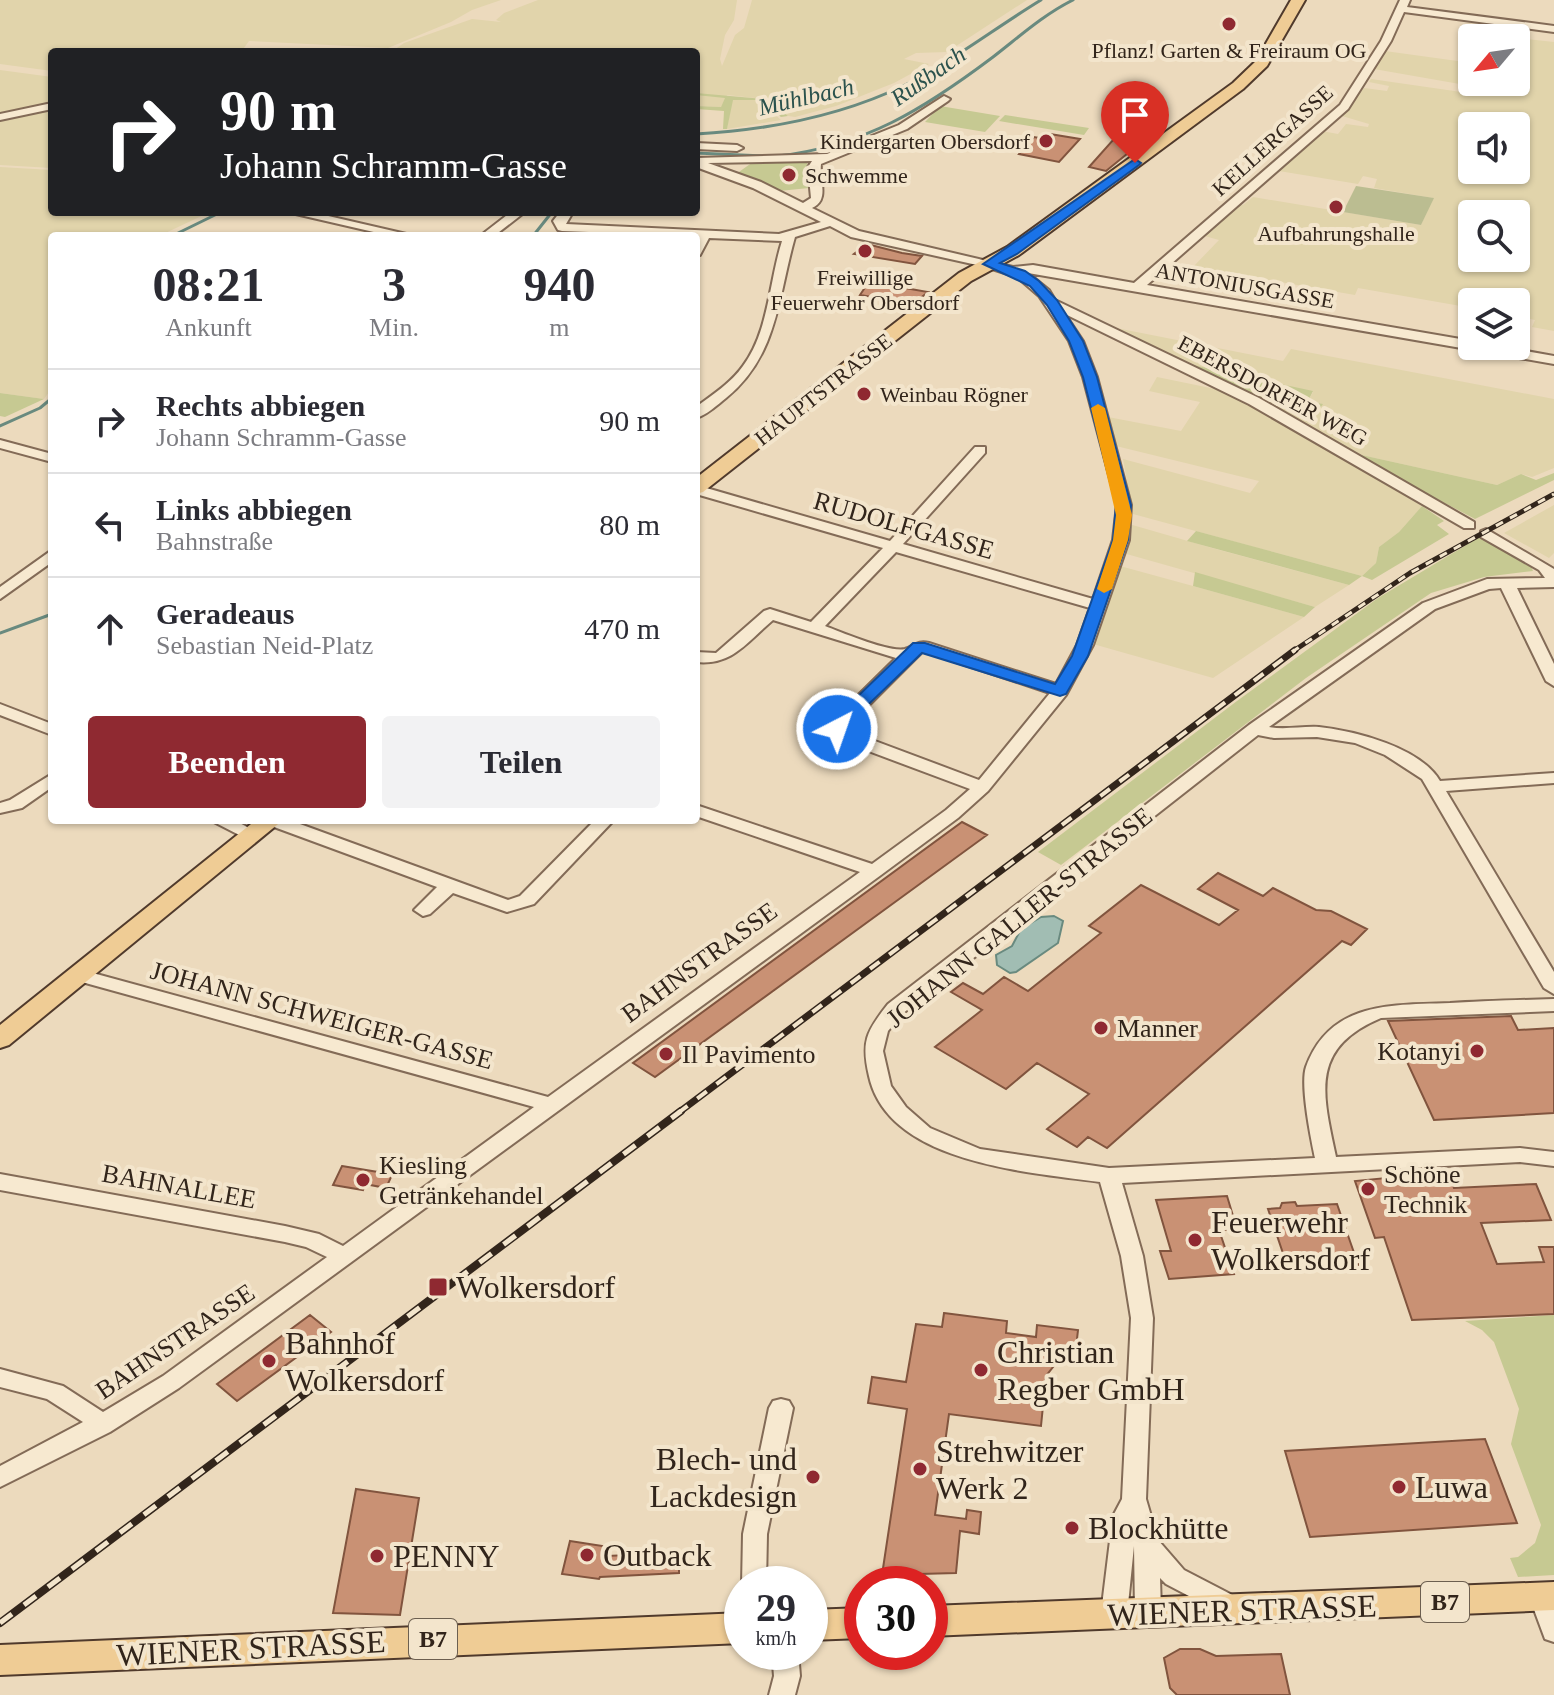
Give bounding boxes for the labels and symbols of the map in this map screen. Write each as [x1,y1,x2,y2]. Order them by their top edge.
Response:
marker: Pflanz! Garten & Freiraum OG [1220,15,1238,33]
north arrow [1458,24,1530,96]
place label: Pflanz! Garten & Freiraum OG [1092,38,1367,63]
water label: Rußbach [885,41,970,112]
water label: Mühlbach [755,73,856,121]
street label: KELLERGASSE [1207,80,1338,201]
pin [1101,81,1169,163]
place label: Kindergarten Obersdorf [820,129,1031,154]
marker: Kindergarten Obersdorf [1037,132,1055,150]
place label: Schwemme [805,163,908,188]
marker: Schwemme [780,166,798,184]
marker: Aufbahrungshalle [1327,198,1345,216]
place label: Aufbahrungshalle [1257,221,1415,246]
marker: Freiwillige Feuerwehr Obersdorf [856,242,874,260]
street label: ANTONIUSGASSE [1153,257,1337,314]
place label: Freiwillige Feuerwehr Obersdorf [771,265,960,315]
street label: HAUPTSTRASSE [750,328,897,451]
street label: EBERSDORFER WEG [1174,330,1372,451]
place label: Weinbau Rögner [880,382,1029,407]
marker: Weinbau Rögner [855,385,873,403]
street label: RUDOLFGASSE [810,486,997,565]
position arrow [795,687,879,771]
street label: JOHANN GALLER-STRASSE [881,801,1158,1033]
street label: BAHNSTRASSE [616,896,783,1028]
street label: JOHANN SCHWEIGER-GASSE [148,956,496,1075]
place label: Manner [1117,1014,1198,1043]
marker: Manner [1092,1019,1110,1037]
place label: Kotanyi [1377,1037,1461,1066]
place label: Il Pavimento [682,1040,816,1069]
marker: Kotanyi [1468,1042,1486,1060]
marker: Il Pavimento [657,1045,675,1063]
place label: Kiesling Getränkehandel [379,1151,544,1210]
street label: BAHNALLEE [100,1159,258,1214]
place label: Schöne Technik [1384,1160,1467,1219]
marker: Kiesling Getränkehandel [354,1171,372,1189]
marker: Schöne Technik [1359,1180,1377,1198]
place label: Feuerwehr Wolkersdorf [1211,1204,1371,1277]
marker: Feuerwehr Wolkersdorf [1186,1231,1204,1249]
place label: Wolkersdorf [456,1269,616,1305]
marker: Wolkersdorf [427,1276,449,1298]
street label: BAHNSTRASSE [91,1278,260,1405]
place label: Bahnhof Wolkersdorf [285,1325,445,1398]
place label: Christian Regber GmbH [997,1334,1185,1407]
marker: Bahnhof Wolkersdorf [260,1352,278,1370]
marker: Christian Regber GmbH [972,1361,990,1379]
place label: Strehwitzer Werk 2 [936,1433,1084,1506]
place label: Blech- und Lackdesign [650,1441,797,1514]
marker: Strehwitzer Werk 2 [911,1460,929,1478]
marker: Blech- und Lackdesign [804,1468,822,1486]
place label: Luwa [1415,1469,1488,1505]
marker: Luwa [1390,1478,1408,1496]
place label: Blockhütte [1088,1510,1228,1546]
marker: Blockhütte [1063,1519,1081,1537]
place label: Outback [603,1537,711,1573]
place label: PENNY [393,1538,500,1574]
marker: Outback [578,1546,596,1564]
marker: PENNY [368,1547,386,1565]
speed limit sign: 30 [844,1566,948,1670]
road number: B7 [1421,1582,1469,1622]
street label: WIENER STRASSE [1107,1587,1377,1633]
road number: B7 [409,1619,457,1659]
street label: WIENER STRASSE [116,1623,386,1673]

